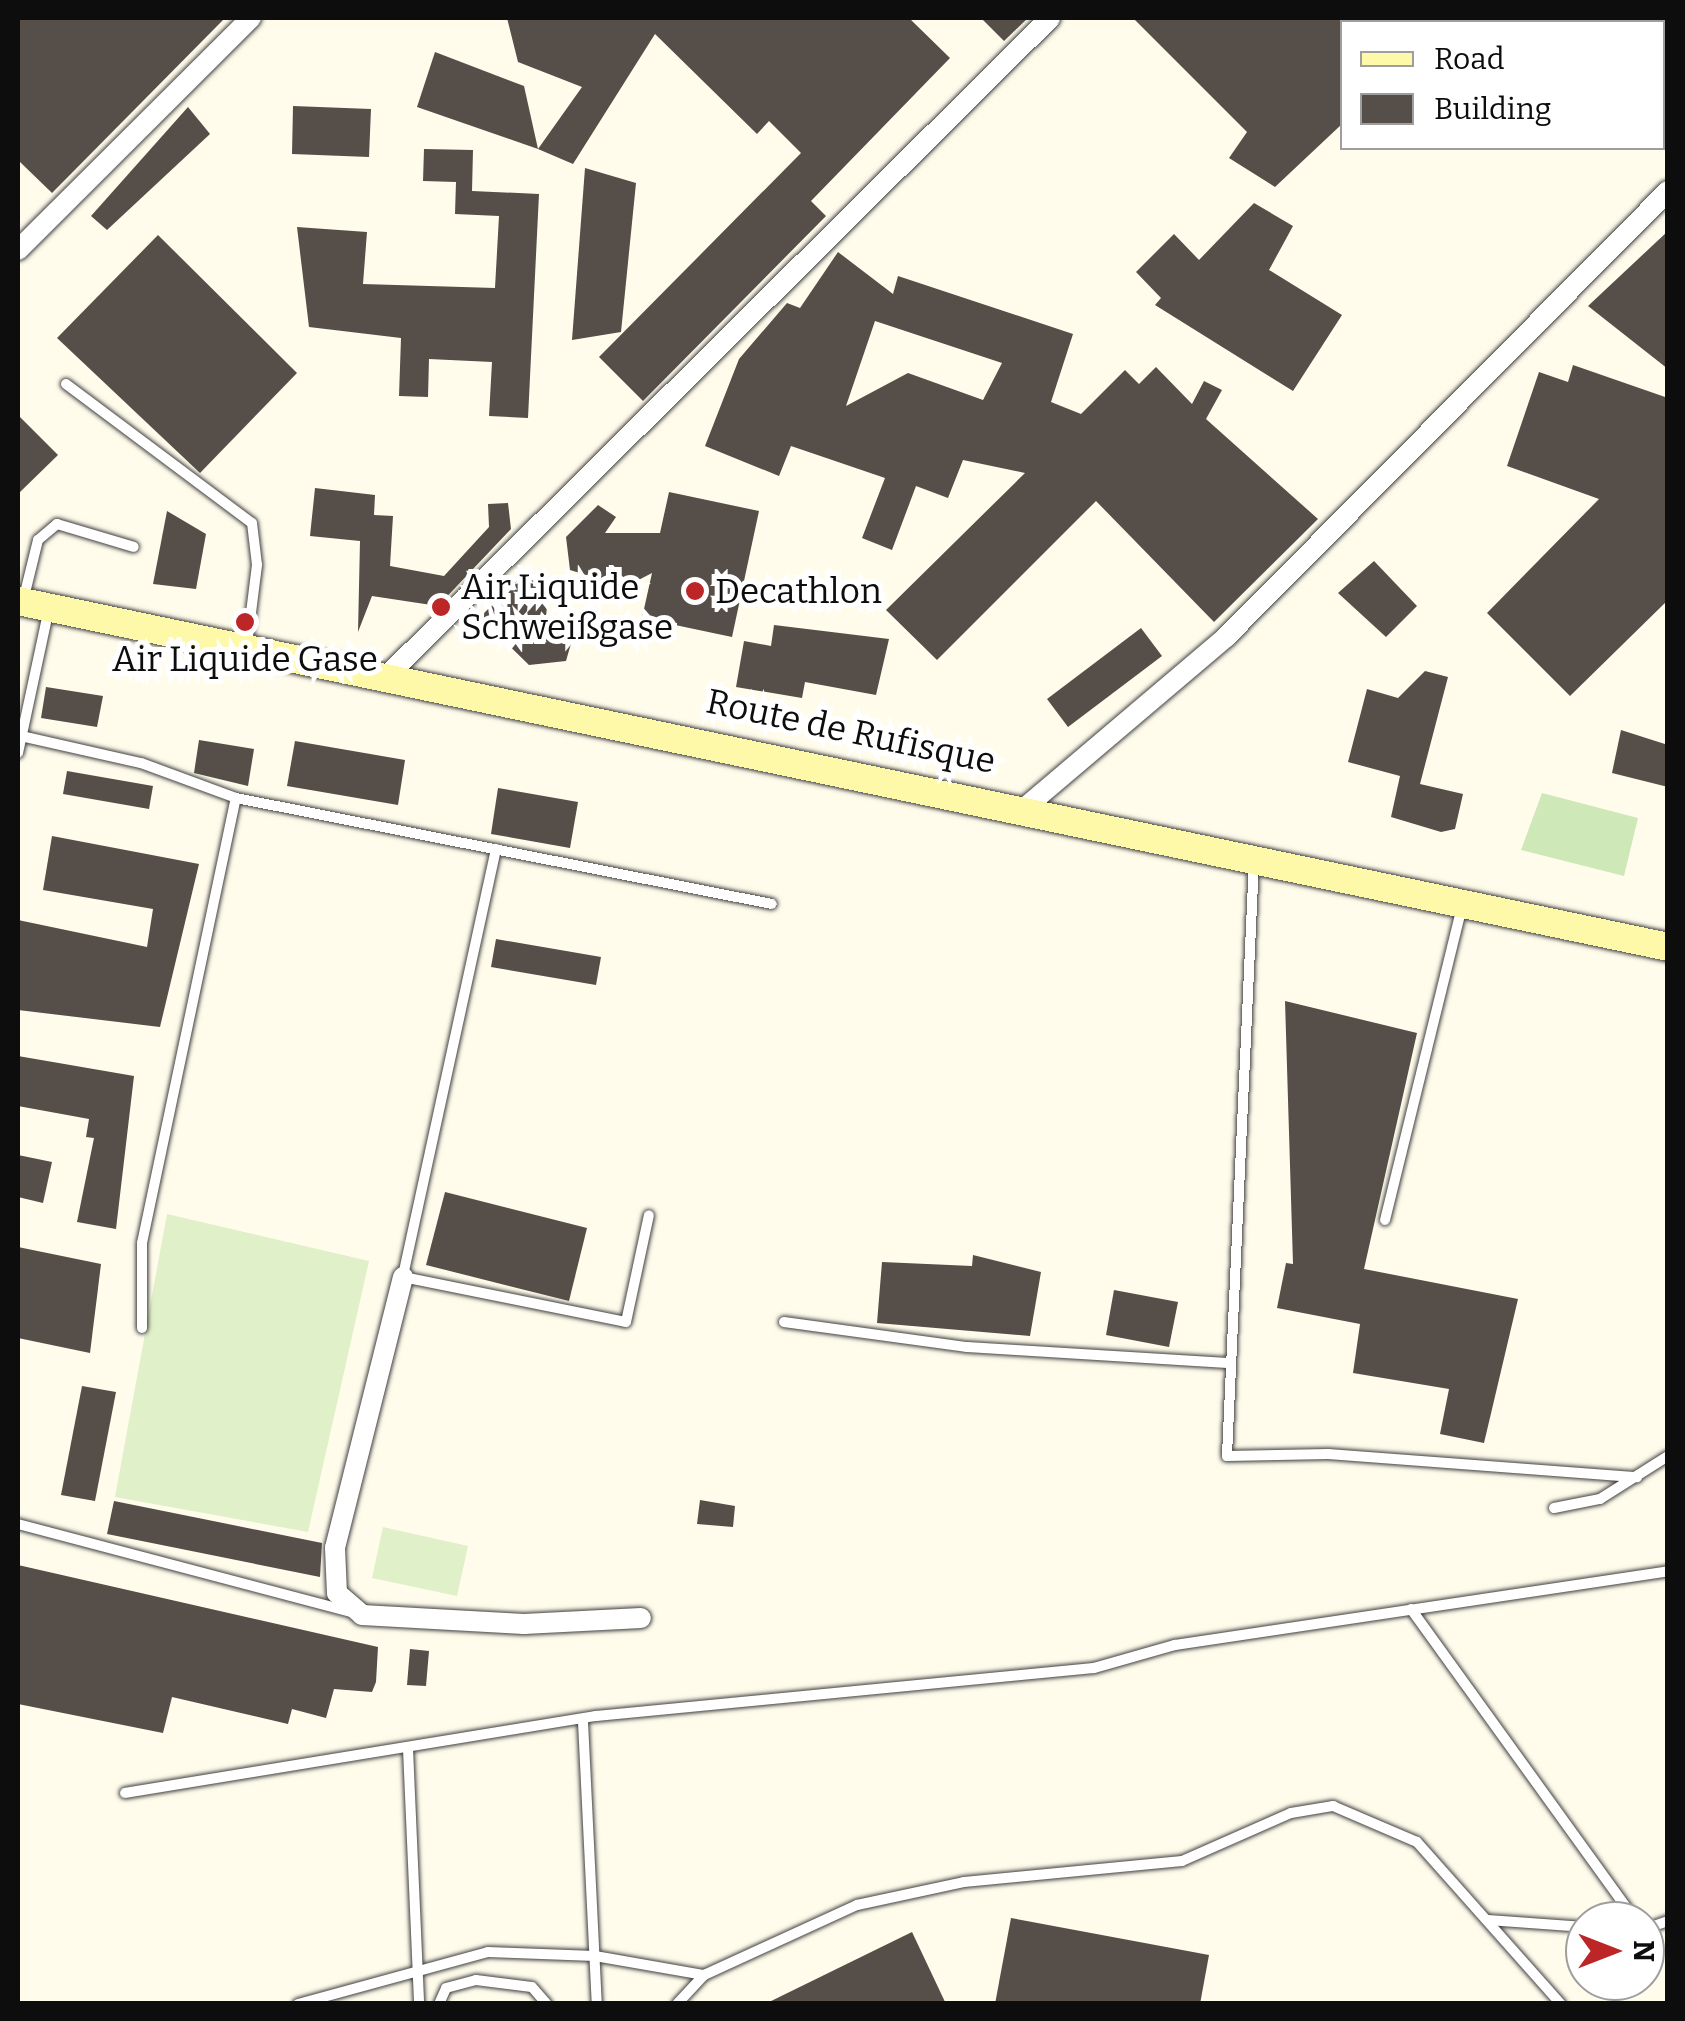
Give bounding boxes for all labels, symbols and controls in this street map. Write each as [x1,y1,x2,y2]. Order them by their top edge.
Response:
legend [1340,20,1665,150]
text: Road [1434,41,1505,77]
text: Building [1434,91,1552,127]
place label: Air Liquide Schweißgase [461,566,673,648]
place label: Decathlon [715,570,882,612]
marker: Decathlon [684,580,706,602]
marker: Air Liquide Schweißgase [430,596,452,618]
marker: Air Liquide Gase [234,611,256,633]
place label: Air Liquide Gase [112,638,378,680]
street label: Route de Rufisque [703,680,999,782]
north arrow [1565,1901,1665,2001]
text: N [1627,1940,1660,1962]

